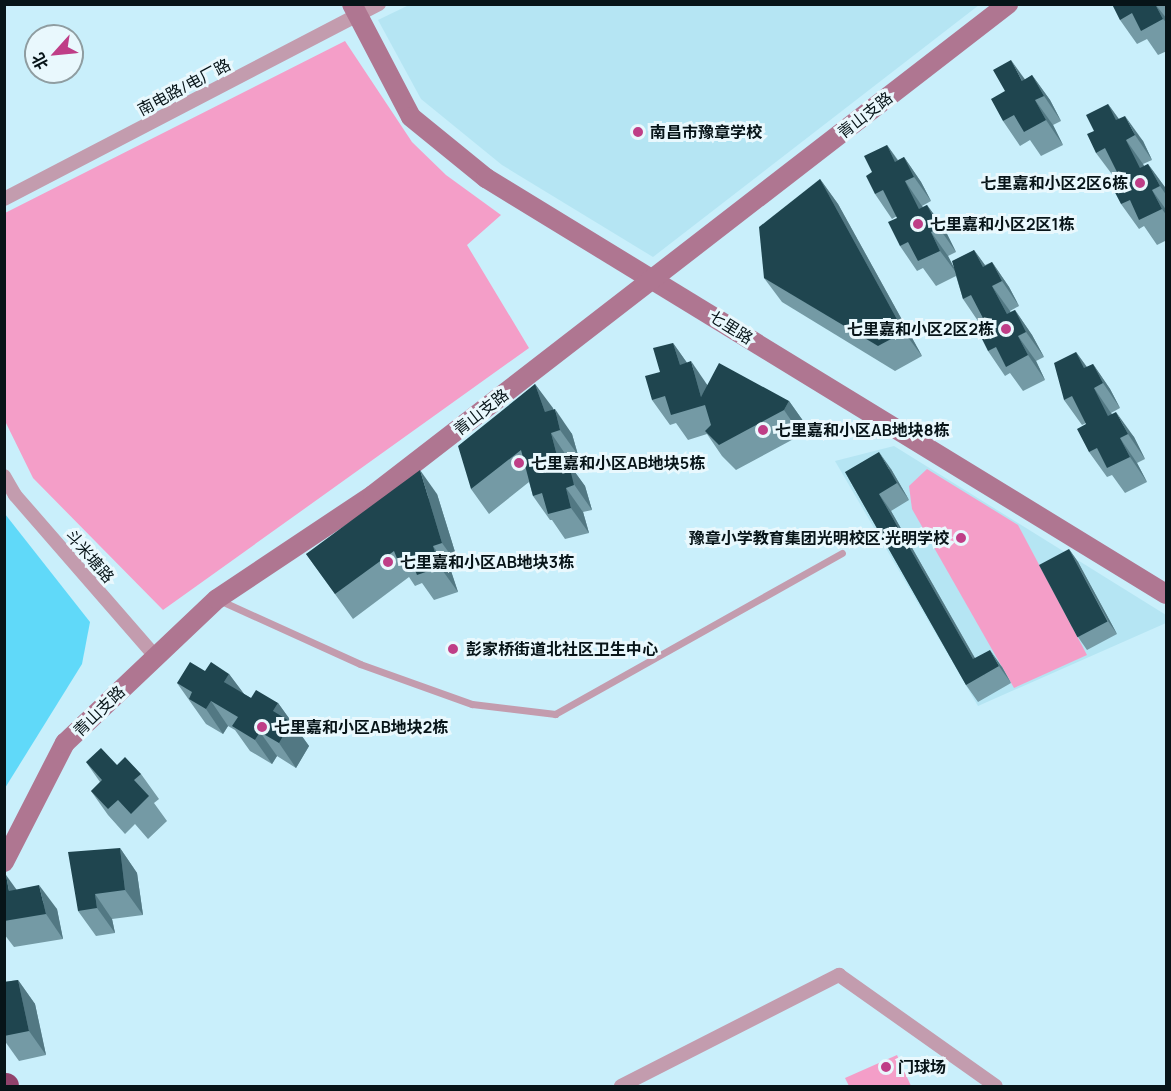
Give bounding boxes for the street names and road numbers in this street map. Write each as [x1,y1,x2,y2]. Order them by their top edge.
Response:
street label: 南电路/电厂路 [134,55,234,119]
street label: 青山支路 [834,88,896,142]
street label: 七里路 [706,306,756,348]
street label: 青山支路 [450,385,512,439]
street label: 斗米塘路 [62,526,118,586]
street label: 青山支路 [69,682,129,740]

